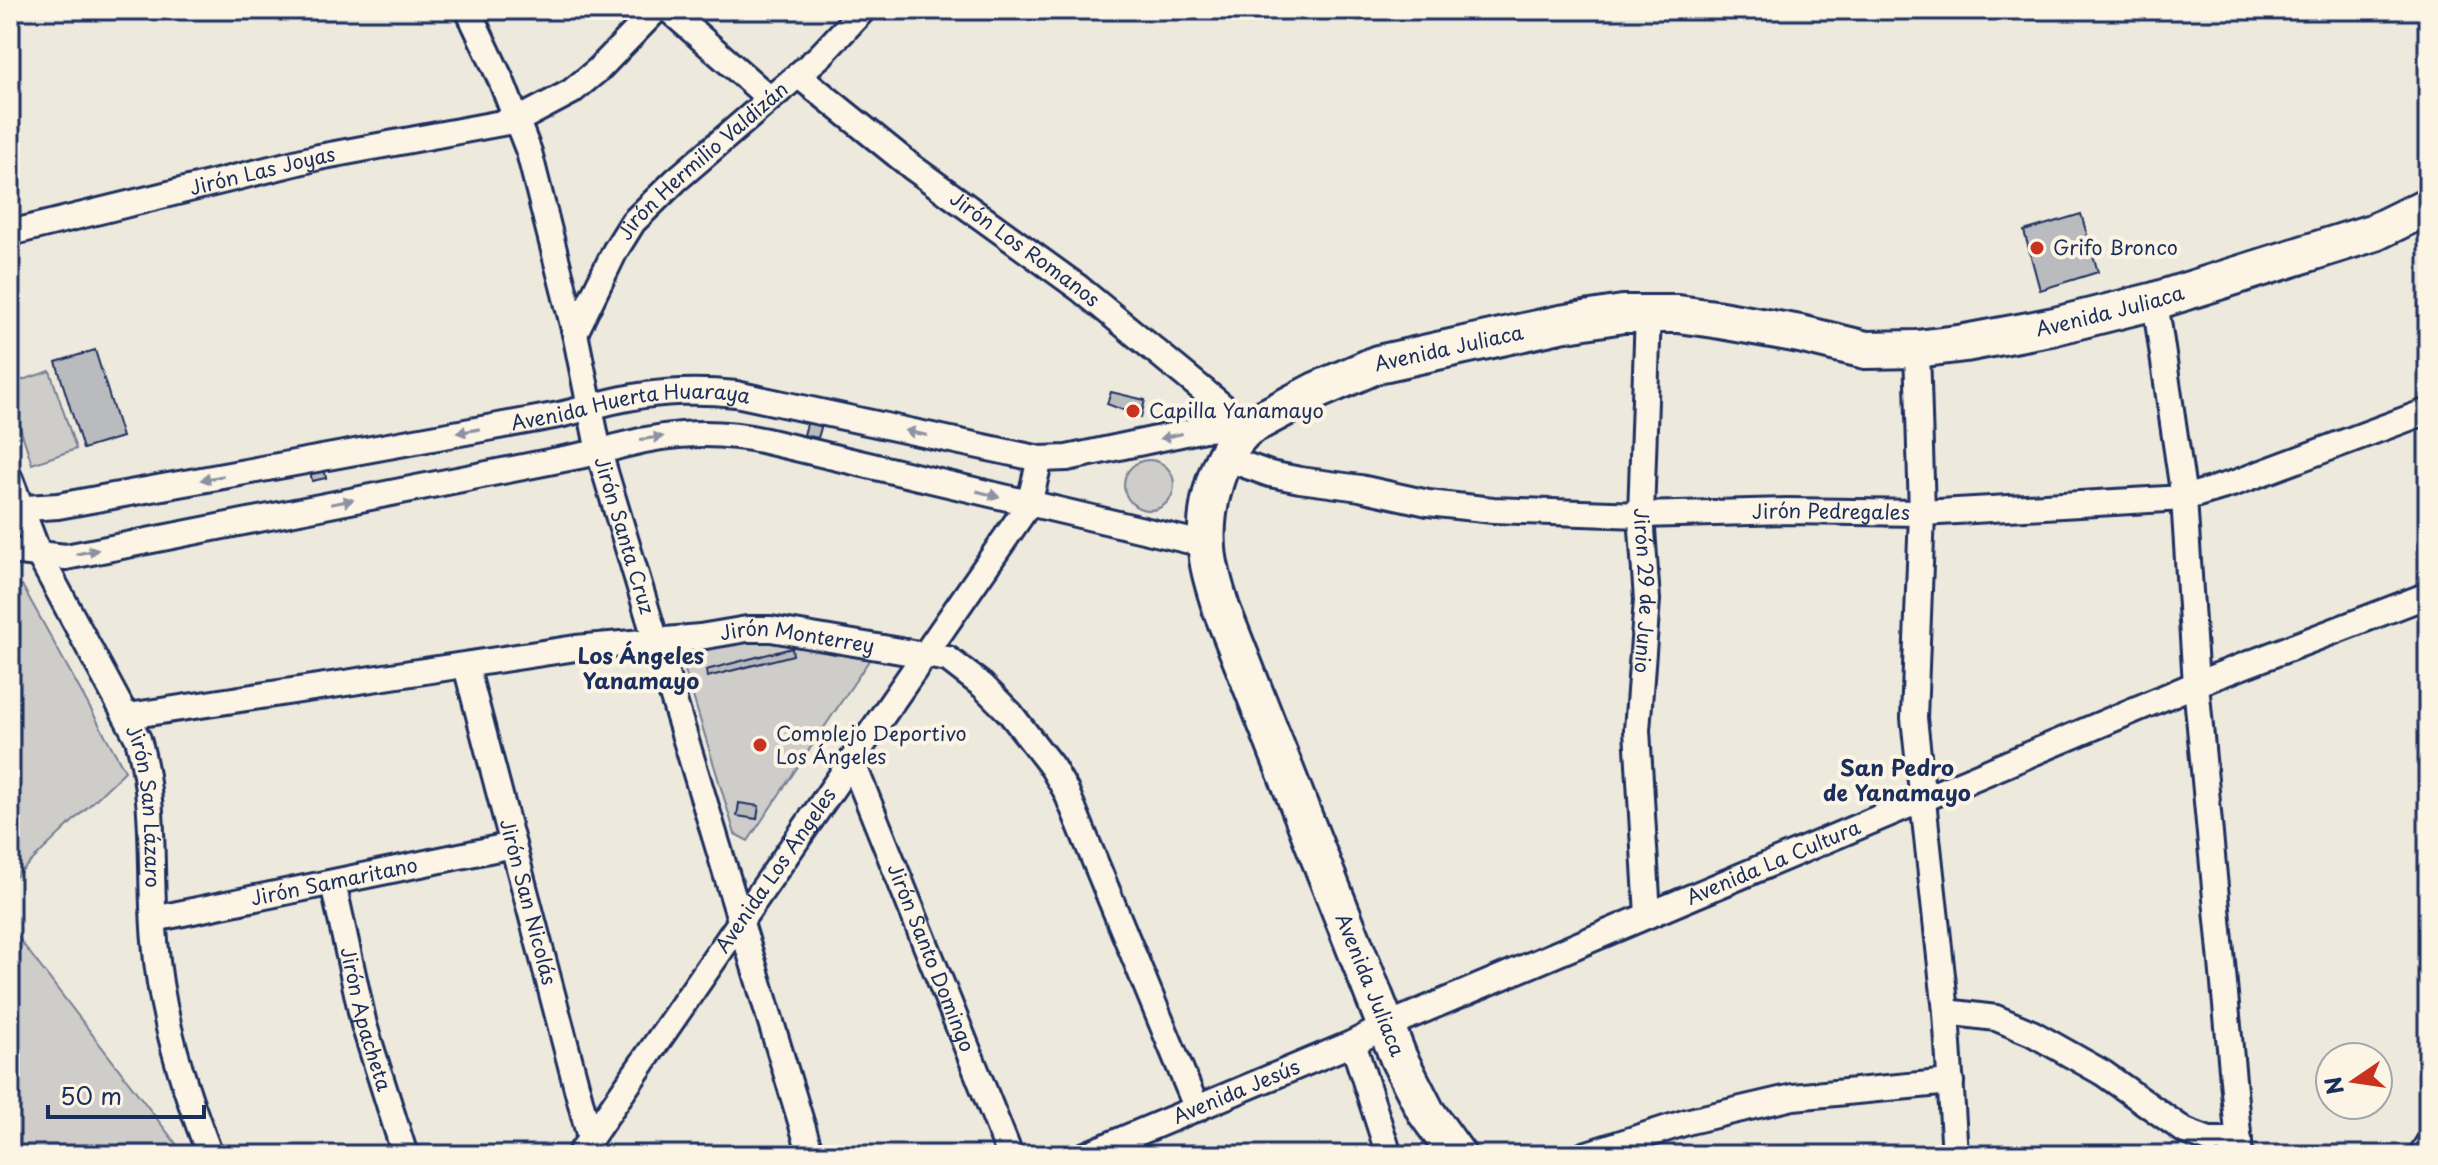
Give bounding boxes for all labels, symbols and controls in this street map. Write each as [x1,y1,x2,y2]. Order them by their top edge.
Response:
street label: Jirón Hermilio Valdizán [610,74,794,245]
street label: Jirón Las Joyas [186,138,338,202]
street label: Jirón Los Romanos [944,183,1107,313]
place label: Grifo Bronco [2053,232,2178,262]
marker: Grifo Bronco [2028,239,2046,257]
street label: Avenida Juliaca [2033,277,2188,343]
street label: Avenida Juliaca [1371,316,1527,378]
street label: Avenida Huerta Huaraya [509,376,754,437]
place label: Capilla Yanamayo [1149,395,1324,425]
marker: Capilla Yanamayo [1124,402,1142,420]
one-way arrow [456,426,481,438]
one-way arrow [903,426,928,439]
one-way arrow [1158,430,1183,443]
one-way arrow [639,431,664,444]
street label: Jirón Santa Cruz [587,453,663,618]
one-way arrow [200,472,225,485]
one-way arrow [976,489,1001,501]
one-way arrow [330,495,355,508]
street label: Jirón Pedregales [1752,495,1910,527]
street label: Jirón 29 de Junio [1627,508,1663,674]
one-way arrow [75,546,100,558]
street label: Jirón Monterrey [718,613,877,660]
district label: Los Ángeles Yanamayo [578,638,704,696]
place label: Complejo Deportivo Los Ángeles [776,718,967,771]
street label: Jirón San Lázaro [119,719,168,888]
marker: Complejo Deportivo Los Ángeles [751,736,769,754]
district label: San Pedro de Yanamayo [1823,750,1971,808]
street label: Avenida Los Ángeles [707,781,843,959]
street label: Avenida La Cultura [1681,811,1865,912]
street label: Jirón San Nicolás [493,815,565,988]
street label: Jirón Samaritano [248,849,420,913]
street label: Jirón Santo Domingo [881,859,983,1056]
street label: Avenida Juliaca [1329,909,1413,1061]
street label: Jirón Apacheta [333,944,400,1095]
north arrow [2314,1041,2394,1121]
street label: Avenida Jesús [1168,1051,1304,1131]
scale bar [48,1069,204,1119]
text: N [2315,1074,2351,1098]
text: 50 m [60,1077,122,1113]

